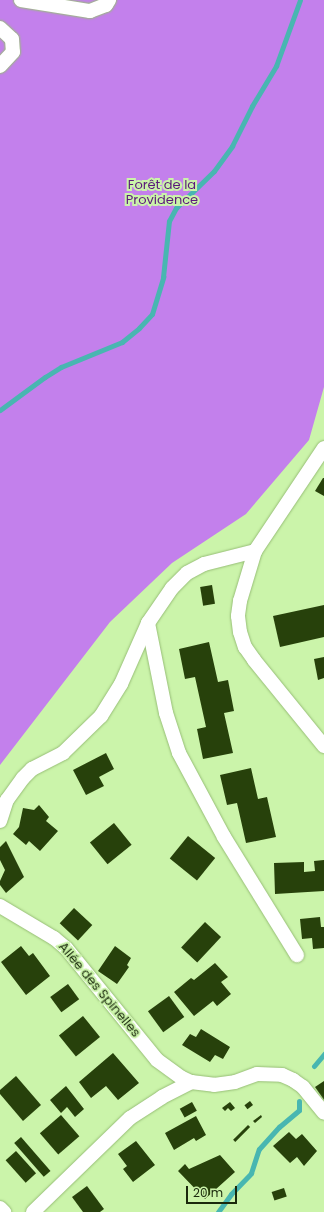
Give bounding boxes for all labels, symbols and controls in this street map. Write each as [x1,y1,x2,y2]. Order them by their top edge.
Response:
park label: Forêt de la Providence [126,178,198,209]
street label: Allée des Spinelles [55,939,143,1041]
scale bar [188,1178,239,1204]
text: 20 m [193,1184,223,1201]

